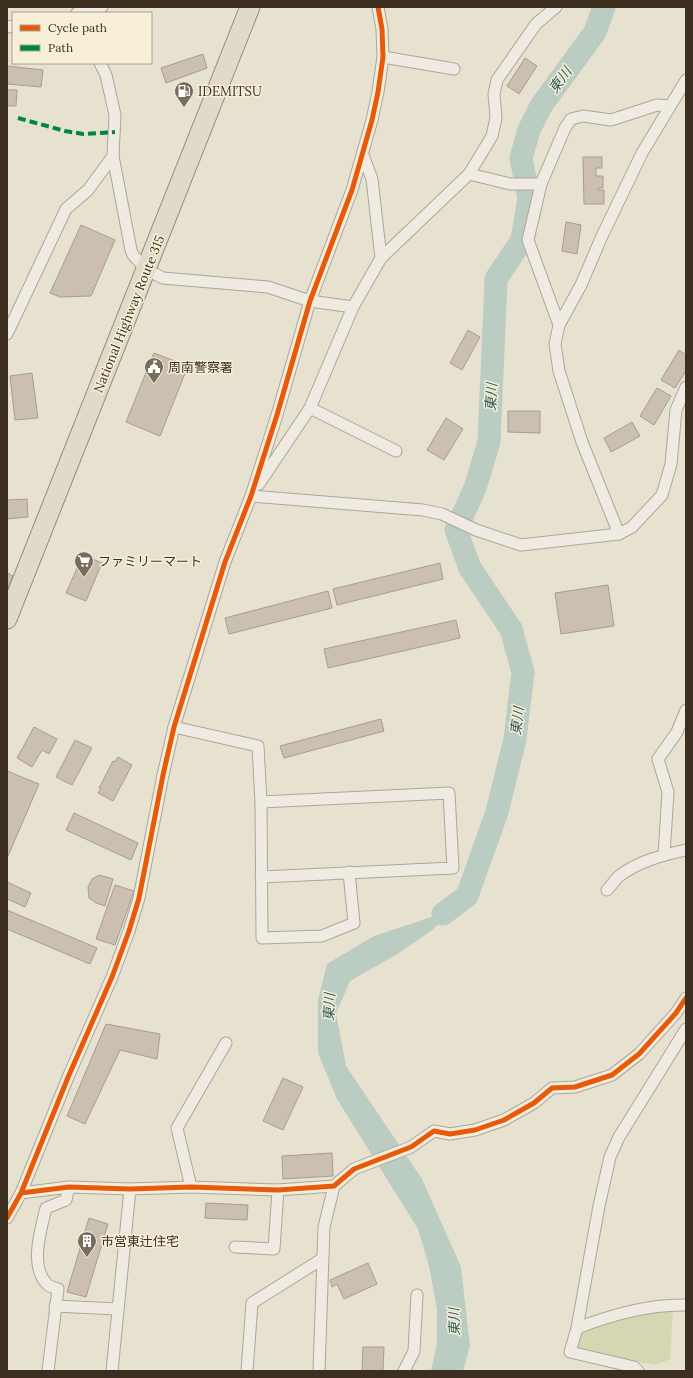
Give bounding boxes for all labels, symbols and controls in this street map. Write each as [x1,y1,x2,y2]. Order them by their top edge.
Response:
legend [12,12,152,64]
text: Cycle path [48,20,107,35]
text: Path [48,40,73,55]
water label: 東川 [544,62,577,97]
fuel station icon: IDEMITSU [173,80,195,108]
place label: IDEMITSU [198,83,262,100]
street label: National Highway Route 315 [90,233,168,395]
public building icon: 周南警察署 [143,356,165,384]
place label: 周南警察署 [168,359,233,376]
water label: 東川 [481,381,501,411]
supermarket icon: ファミリーマート [73,550,95,578]
place label: ファミリーマート [98,553,202,570]
water label: 東川 [506,704,528,736]
water label: 東川 [320,991,339,1021]
building icon: 市営東辻住宅 [76,1230,98,1258]
place label: 市営東辻住宅 [101,1233,179,1250]
water label: 東川 [444,1306,463,1336]

